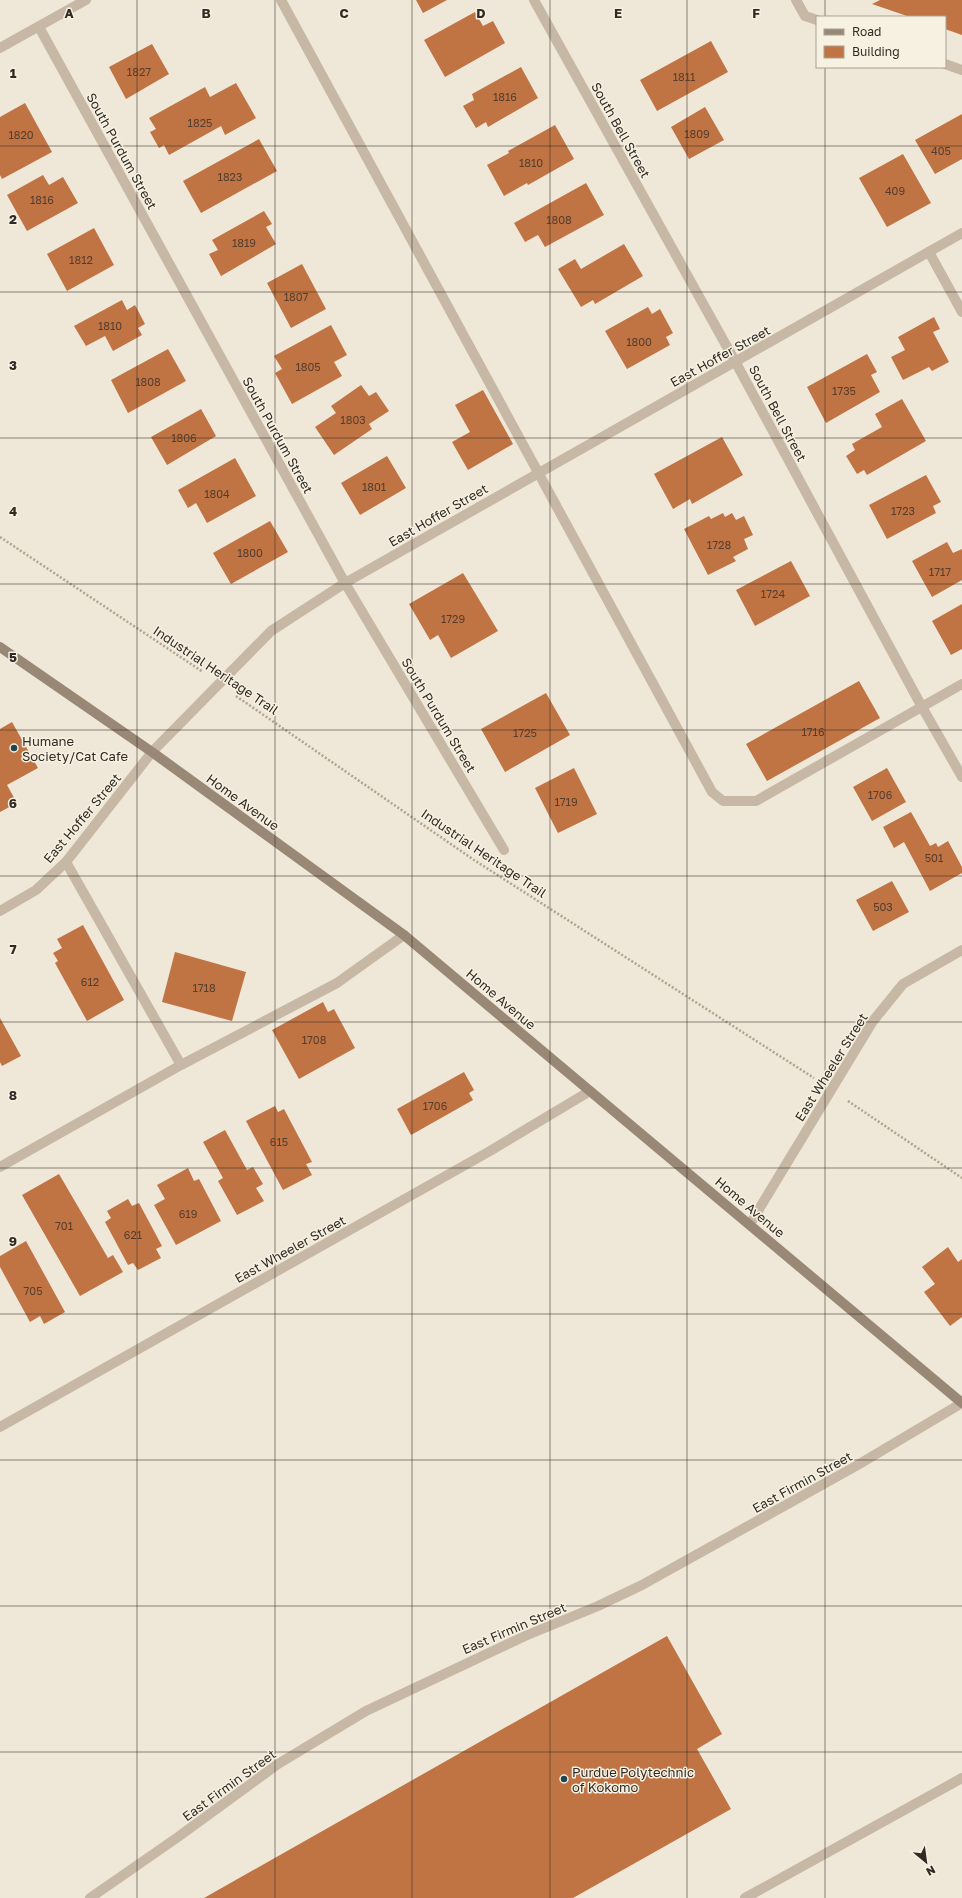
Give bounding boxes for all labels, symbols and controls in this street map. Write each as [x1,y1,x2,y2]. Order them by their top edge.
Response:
text: A [64,5,74,21]
text: B [201,5,211,21]
text: C [339,5,349,21]
text: D [476,5,486,21]
text: E [614,5,622,21]
text: F [752,5,760,21]
legend [816,16,946,68]
text: Road [852,24,881,39]
text: Building [852,44,900,59]
text: 1 [10,65,17,81]
house number: 1827 [127,65,151,78]
house number: 1811 [673,70,695,83]
street label: South Bell Street [588,79,654,181]
street label: South Purdum Street [83,90,161,212]
house number: 1816 [493,90,517,103]
house number: 1825 [188,116,212,129]
house number: 1809 [684,127,710,140]
house number: 1820 [8,128,34,141]
house number: 405 [931,144,951,157]
house number: 1810 [519,156,543,169]
house number: 1823 [218,170,242,183]
house number: 409 [885,184,905,197]
house number: 1816 [30,193,54,206]
text: 2 [9,211,17,227]
house number: 1808 [546,213,572,226]
house number: 1819 [232,236,256,249]
house number: 1812 [69,253,93,266]
house number: 1807 [284,290,309,303]
house number: 1810 [98,319,122,332]
street label: East Hoffer Street [667,322,773,390]
house number: 1800 [626,335,652,348]
text: 3 [9,357,17,373]
house number: 1805 [295,360,321,373]
street label: South Bell Street [746,362,810,464]
street label: South Purdum Street [239,374,317,496]
house number: 1808 [135,375,161,388]
house number: 1735 [832,384,856,397]
house number: 1803 [340,413,366,426]
house number: 1806 [171,431,197,444]
house number: 1801 [362,480,386,493]
street label: East Hoffer Street [386,480,490,550]
house number: 1804 [204,487,230,500]
text: 4 [9,503,17,519]
house number: 1723 [891,504,915,517]
house number: 1728 [707,538,731,551]
house number: 1800 [237,546,263,559]
house number: 1717 [929,565,951,578]
house number: 1724 [761,587,785,600]
house number: 1729 [441,612,465,625]
street label: Industrial Heritage Trail [150,622,282,718]
text: 5 [9,649,17,665]
street label: South Purdum Street [398,655,480,775]
house number: 1716 [801,725,825,738]
house number: 1725 [513,726,537,739]
place label: Humane Society/Cat Cafe [22,733,128,764]
marker: Humane Society/Cat Cafe [9,743,19,753]
street label: East Hoffer Street [40,770,124,866]
street label: Home Avenue [204,770,282,834]
house number: 1706 [868,788,893,801]
text: 6 [9,795,17,811]
house number: 1719 [554,795,578,808]
street label: Industrial Heritage Trail [418,805,550,901]
house number: 501 [925,851,943,864]
house number: 503 [873,900,893,913]
text: 7 [9,941,17,957]
street label: Home Avenue [463,965,539,1033]
house number: 612 [81,975,99,988]
house number: 1718 [192,981,216,994]
street label: East Wheeler Street [791,1010,871,1124]
house number: 1708 [302,1033,327,1046]
text: 8 [9,1087,17,1103]
house number: 1706 [423,1099,448,1112]
house number: 615 [270,1135,288,1148]
street label: Home Avenue [712,1173,788,1241]
house number: 619 [179,1207,197,1220]
street label: East Wheeler Street [232,1212,348,1286]
house number: 701 [55,1219,73,1232]
house number: 621 [124,1228,142,1241]
text: 9 [9,1233,17,1249]
house number: 705 [23,1284,43,1297]
street label: East Firmin Street [749,1448,855,1516]
street label: East Firmin Street [460,1599,568,1657]
street label: East Firmin Street [179,1746,279,1824]
place label: Purdue Polytechnic of Kokomo [572,1764,694,1795]
marker: Purdue Polytechnic of Kokomo [559,1774,569,1784]
north arrow [906,1842,946,1882]
text: N [924,1863,938,1879]

